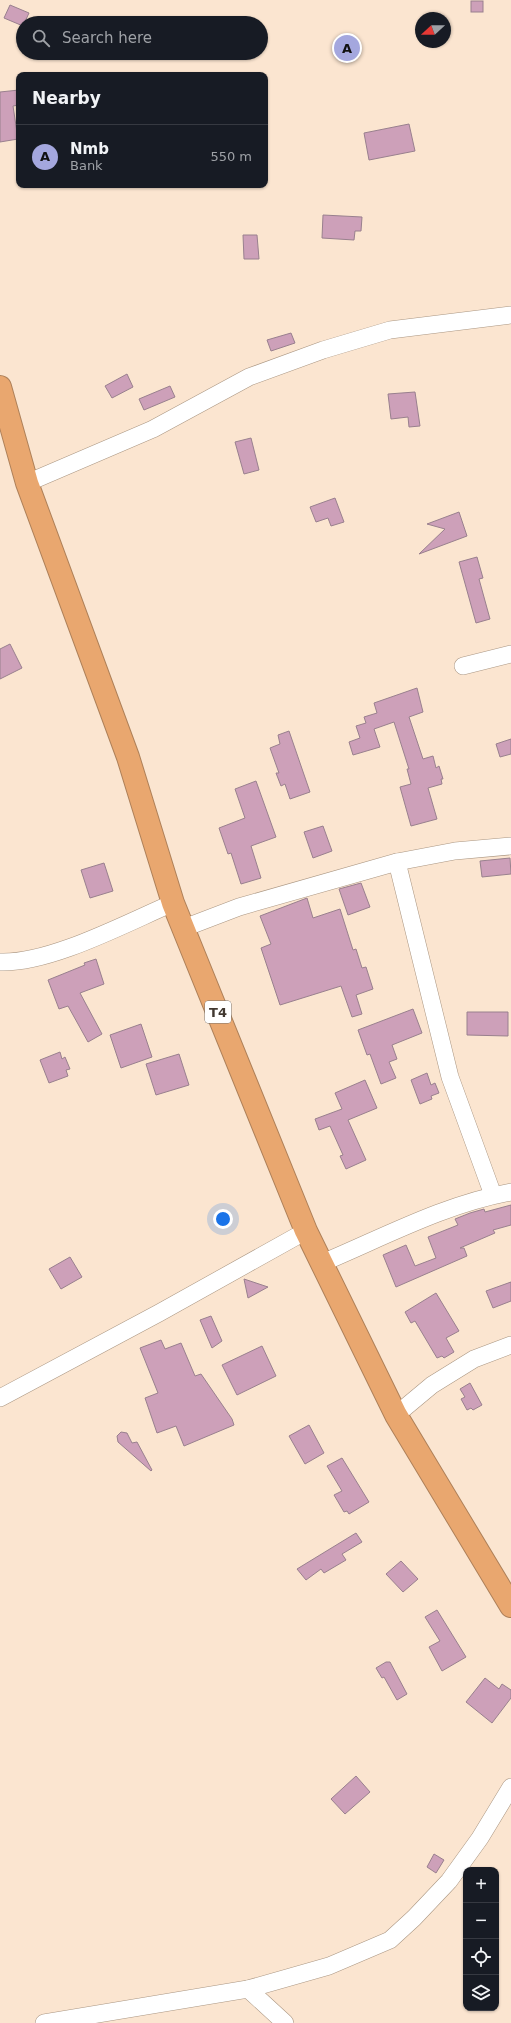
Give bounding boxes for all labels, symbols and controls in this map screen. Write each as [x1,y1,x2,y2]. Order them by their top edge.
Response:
north arrow [415,12,451,48]
search box [16,16,268,60]
icon: search [30,27,52,49]
text: Search here [62,29,152,47]
pin: A [334,33,360,63]
text: Nearby [32,88,101,108]
text: Nmb [70,140,109,158]
text: A [40,149,50,164]
text: 550 m [210,149,252,164]
text: Bank [70,158,103,173]
road number: T4 [205,1001,231,1023]
your location [213,1209,233,1229]
map controls [463,1867,499,2011]
button: + [463,1867,499,1903]
button: − [463,1903,499,1939]
button: locate [463,1939,499,1975]
button: layers [463,1975,499,2011]

